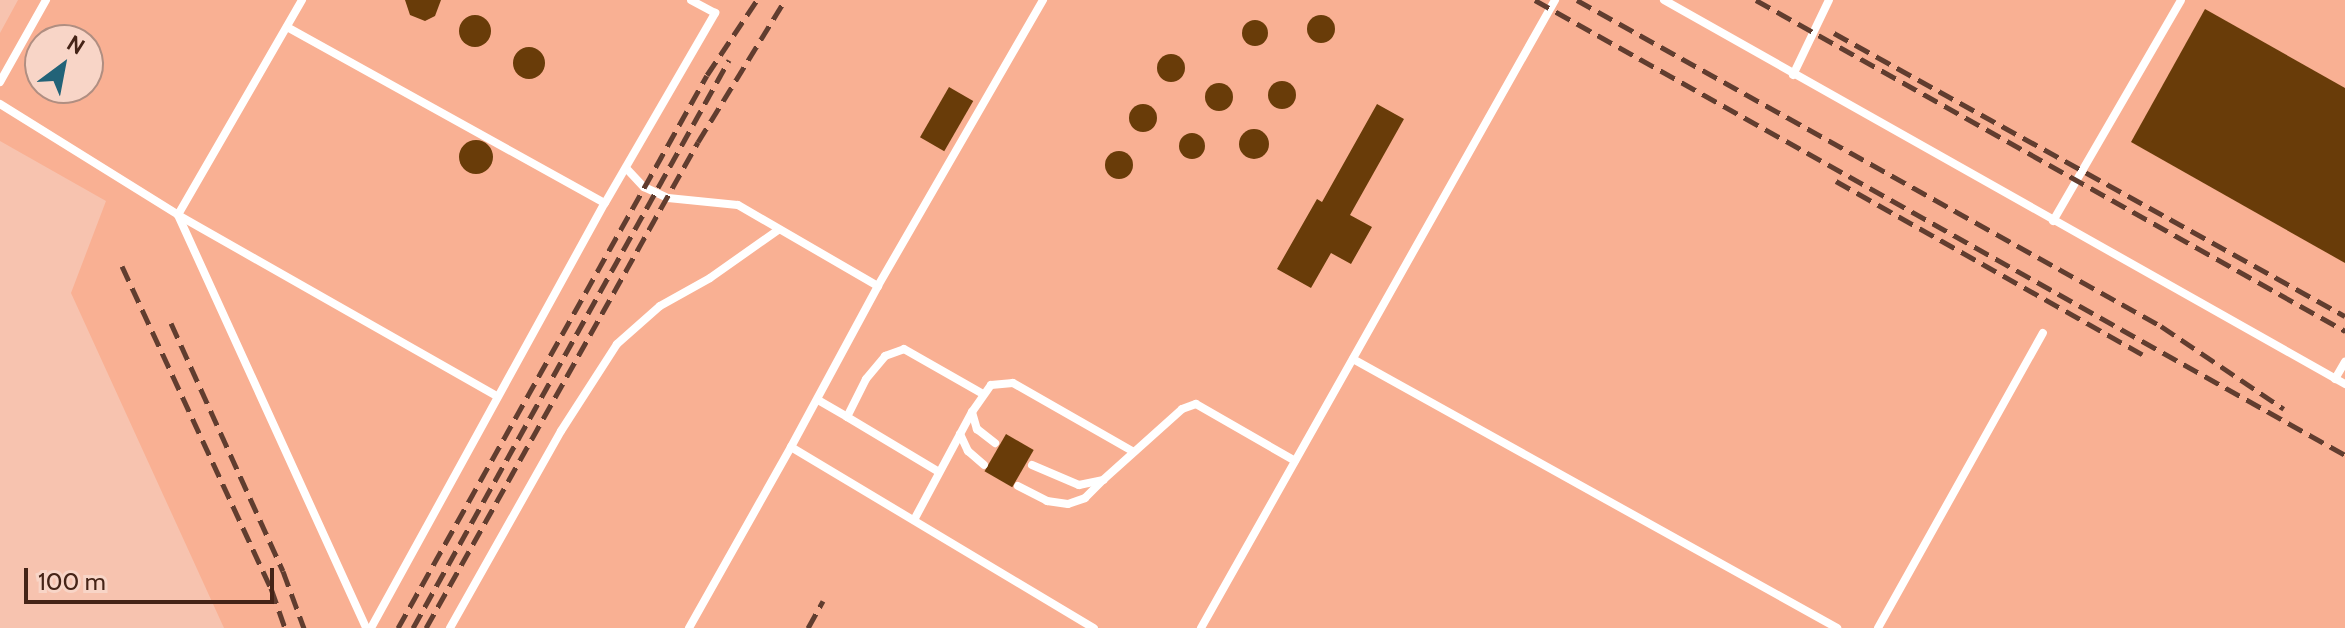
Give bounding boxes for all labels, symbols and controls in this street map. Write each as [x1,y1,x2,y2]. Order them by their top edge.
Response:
north arrow [24,24,104,104]
text: N [62,29,90,60]
scale bar [28,552,278,602]
text: 100 m [38,567,106,596]

